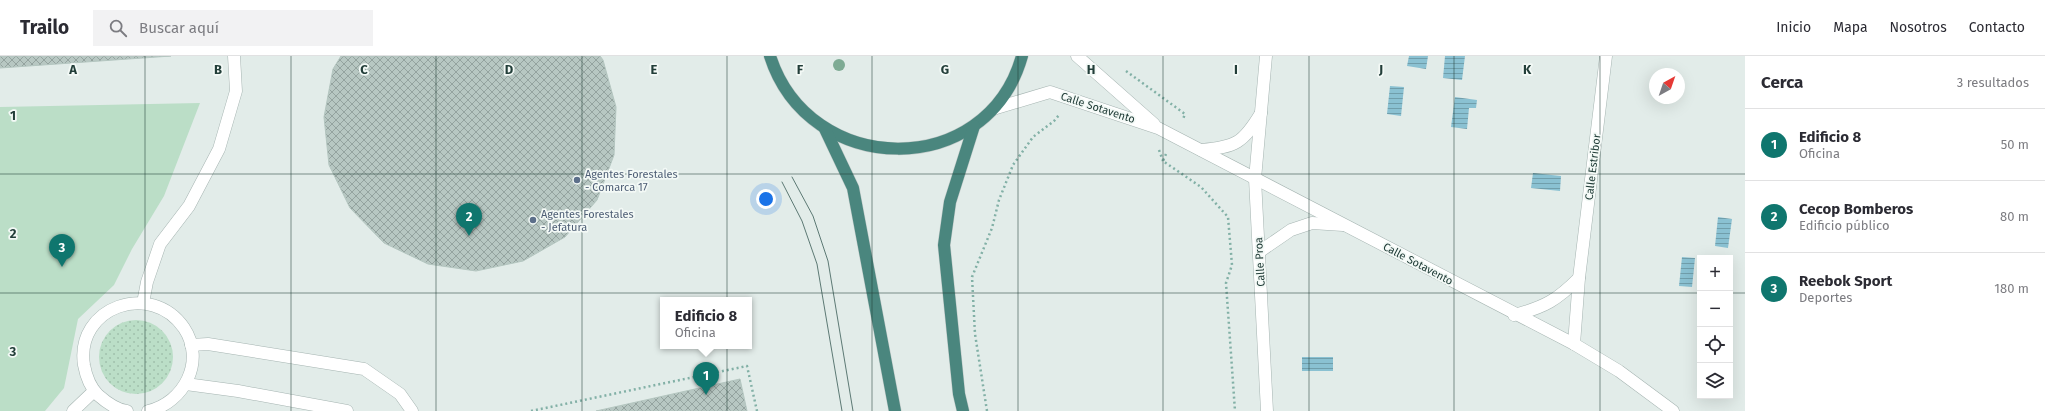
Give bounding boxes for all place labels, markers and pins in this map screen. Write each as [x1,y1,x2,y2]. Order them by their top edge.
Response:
place label: Agentes Forestales - Comarca 17 [585,168,678,194]
marker: Agentes Forestales - Comarca 17 [572,175,582,185]
pin: 2 [456,203,482,236]
place label: Agentes Forestales - Jefatura [541,208,634,234]
marker: Agentes Forestales - Jefatura [528,215,538,225]
pin: 3 [49,234,75,267]
pin: 1 [693,362,719,395]

